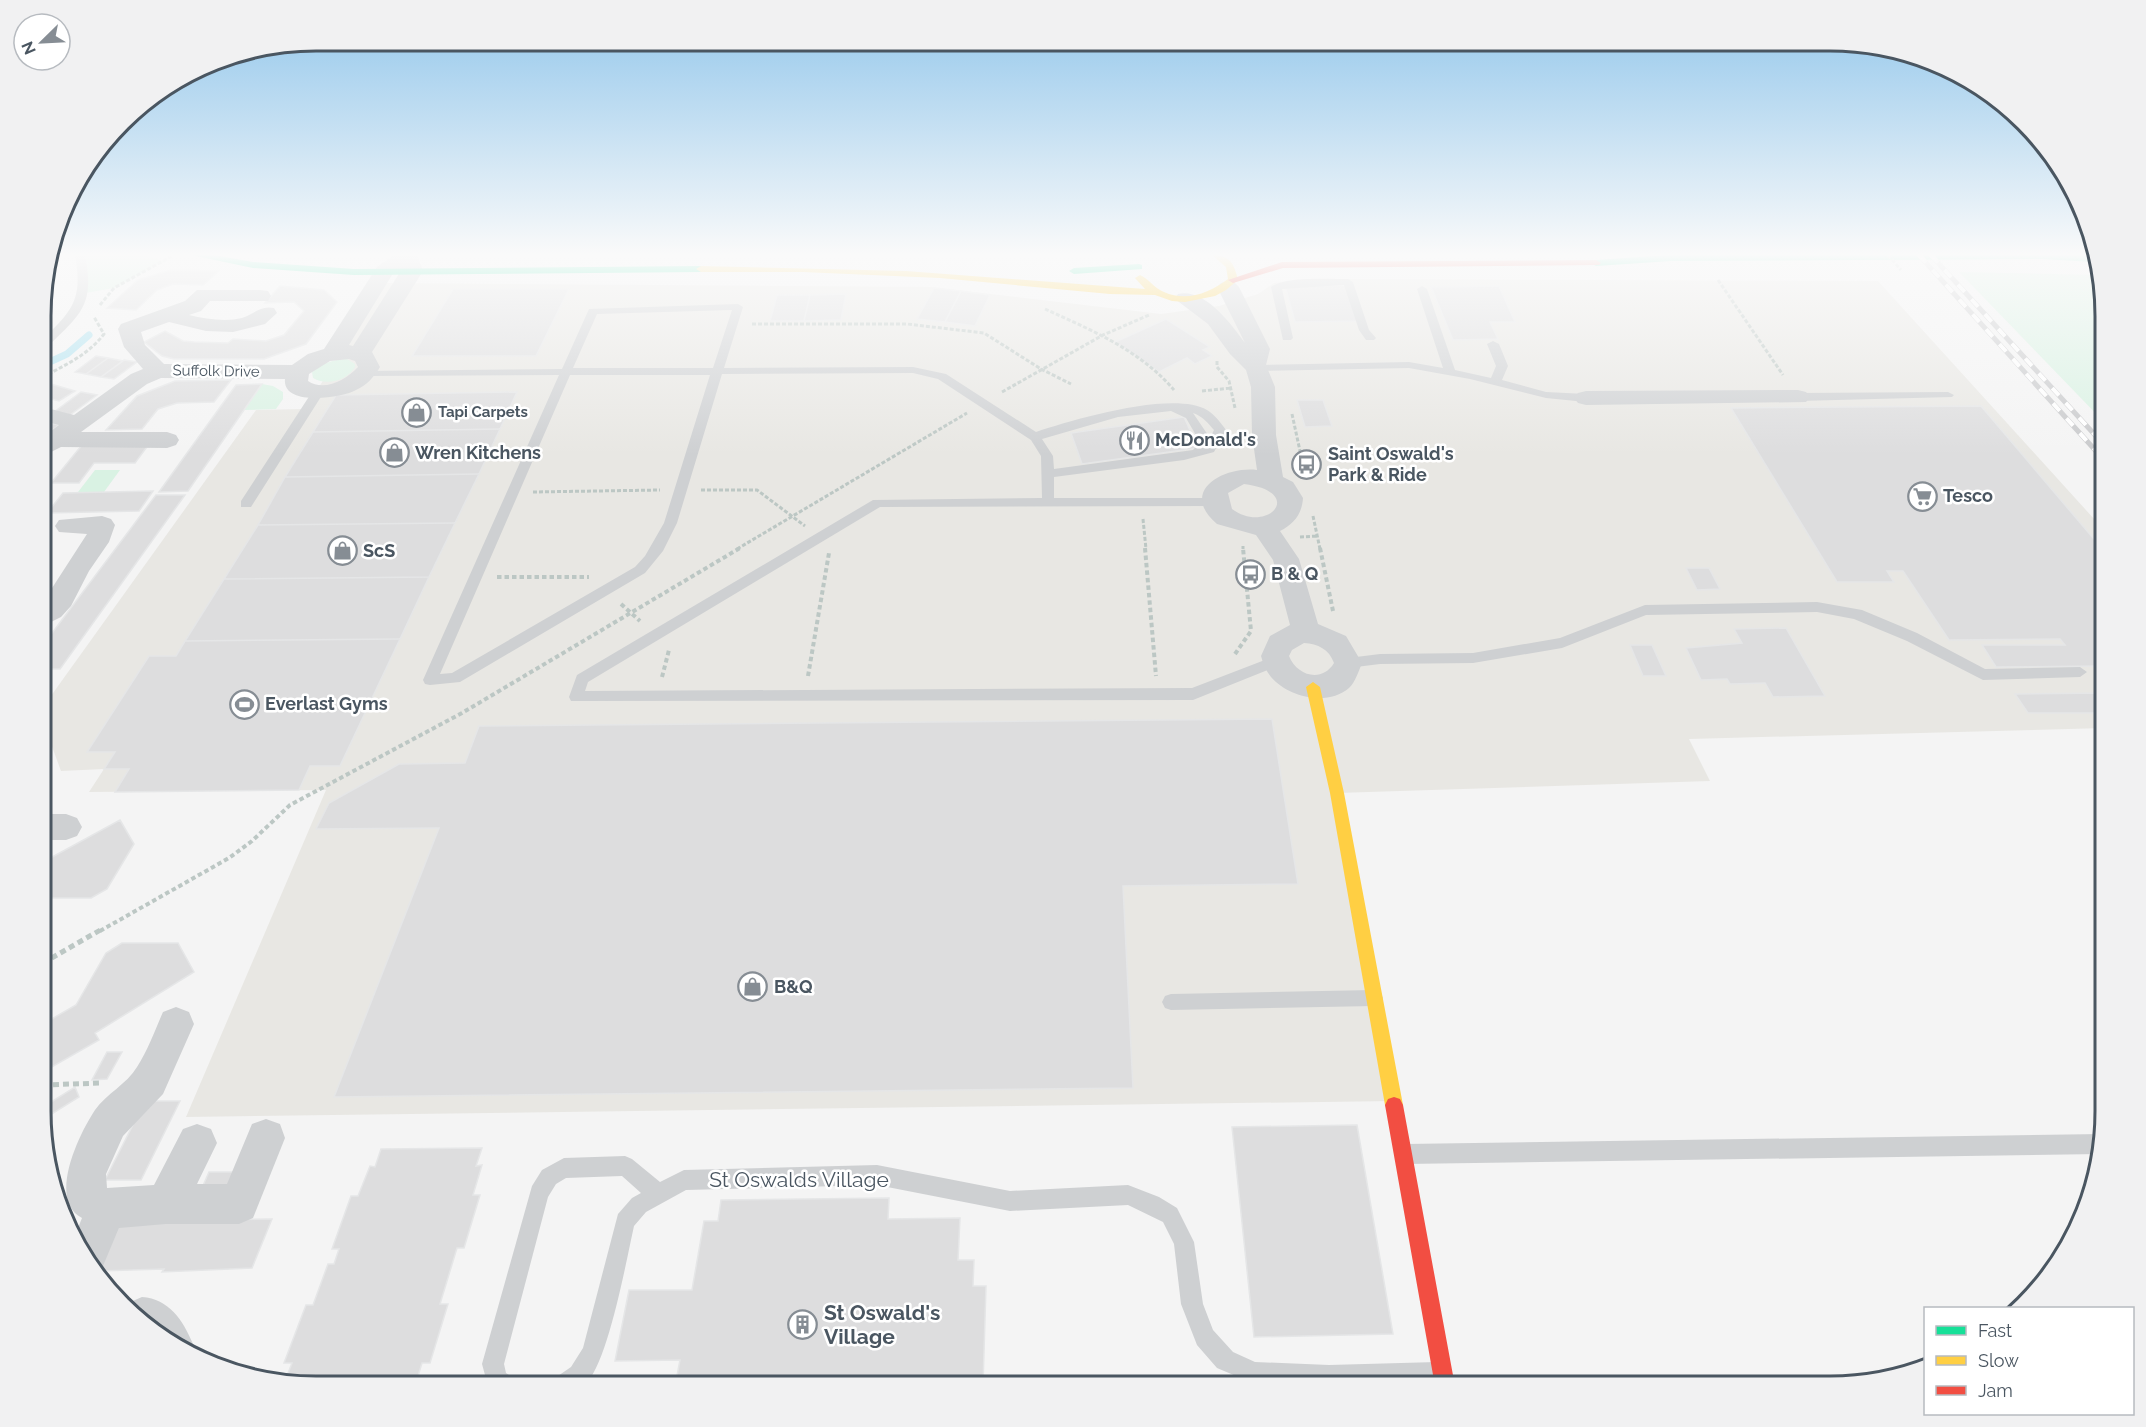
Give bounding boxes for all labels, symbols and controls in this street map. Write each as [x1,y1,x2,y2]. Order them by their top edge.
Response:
north arrow [12,12,72,72]
text: N [18,38,40,57]
street label: Suffolk Drive [172,361,260,381]
shop icon: Tapi Carpets [401,396,433,428]
place label: Tapi Carpets [438,403,528,421]
restaurant icon: McDonald's [1118,424,1150,456]
place label: McDonald's [1155,429,1256,450]
shop icon: Wren Kitchens [378,437,410,469]
place label: Wren Kitchens [415,442,541,463]
place label: Saint Oswald's Park & Ride [1328,443,1454,485]
bus stop icon: Saint Oswald's Park & Ride [1291,448,1323,480]
supermarket icon: Tesco [1906,480,1938,512]
place label: Tesco [1943,485,1993,506]
shop icon: ScS [326,535,358,567]
place label: ScS [363,540,395,561]
bus stop icon: B & Q [1234,558,1266,590]
place label: B & Q [1271,563,1319,584]
sports icon: Everlast Gyms [228,688,260,720]
place label: Everlast Gyms [265,693,388,714]
shop icon: B&Q [737,971,769,1003]
place label: B&Q [774,976,813,997]
street label: St Oswalds Village [709,1167,889,1192]
place label: St Oswald's Village [824,1300,940,1349]
legend [1924,1307,2134,1415]
building icon: St Oswald's Village [787,1309,819,1341]
text: Fast [1978,1320,2012,1341]
text: Slow [1978,1350,2019,1371]
text: Jam [1978,1380,2013,1401]

